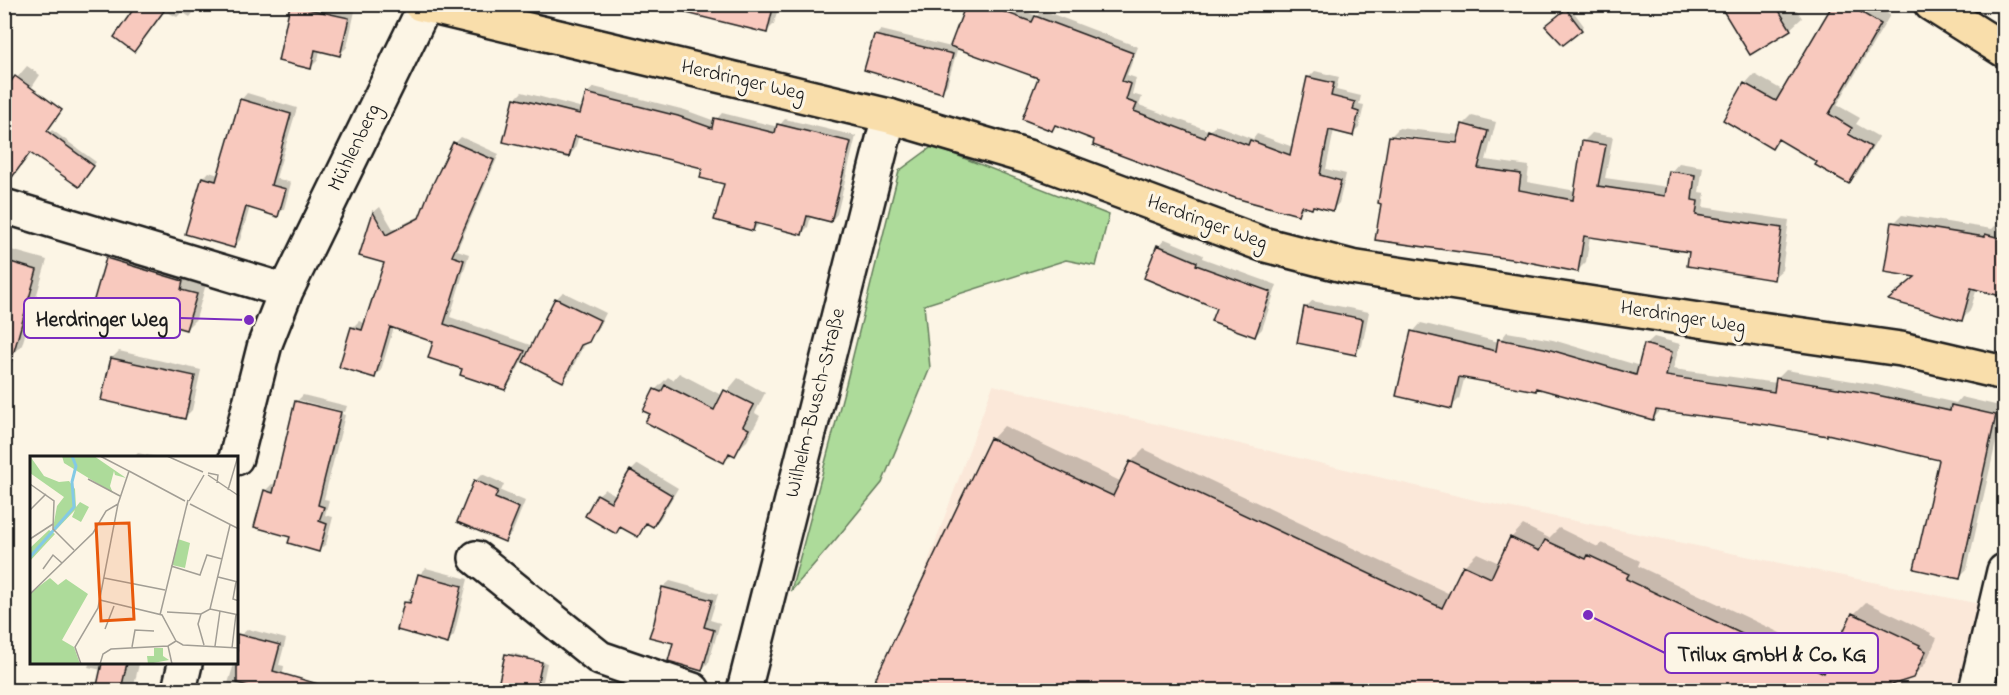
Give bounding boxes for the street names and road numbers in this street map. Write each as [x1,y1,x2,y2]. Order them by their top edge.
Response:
street label: Herdringer Weg [678,52,808,112]
street label: Mühlenberg [321,99,391,198]
street label: Herdringer Weg [1142,187,1271,261]
street label: Herdringer Weg [1618,293,1748,345]
street label: Wilhelm-Busch-Straße [778,304,854,501]

